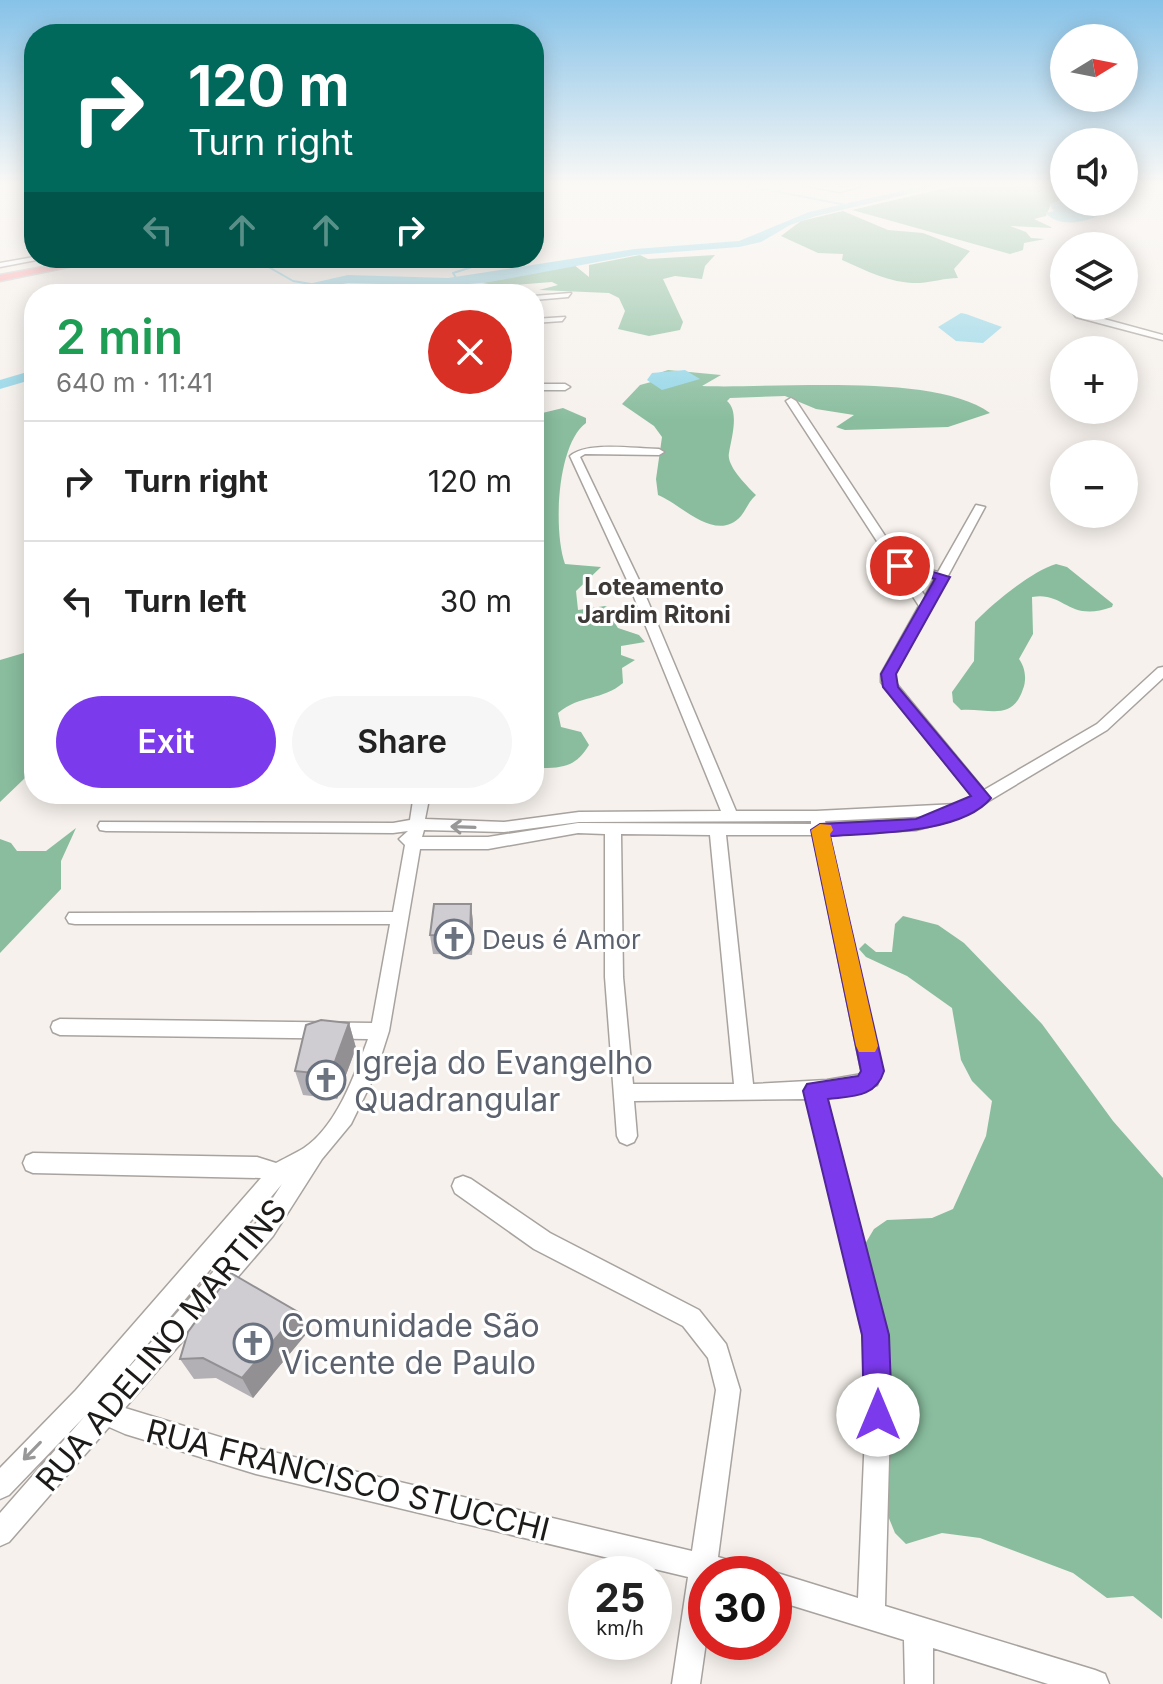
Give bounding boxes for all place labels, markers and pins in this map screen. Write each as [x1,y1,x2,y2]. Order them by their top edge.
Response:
pin [866,532,934,600]
church icon: Deus é Amor [433,918,475,960]
place label: Deus é Amor [482,924,641,955]
place label: Igreja do Evangelho Quadrangular [354,1043,653,1119]
church icon: Igreja do Evangelho Quadrangular [305,1059,347,1101]
place label: Comunidade São Vicente de Paulo [281,1306,540,1382]
church icon: Comunidade São Vicente de Paulo [232,1322,274,1364]

